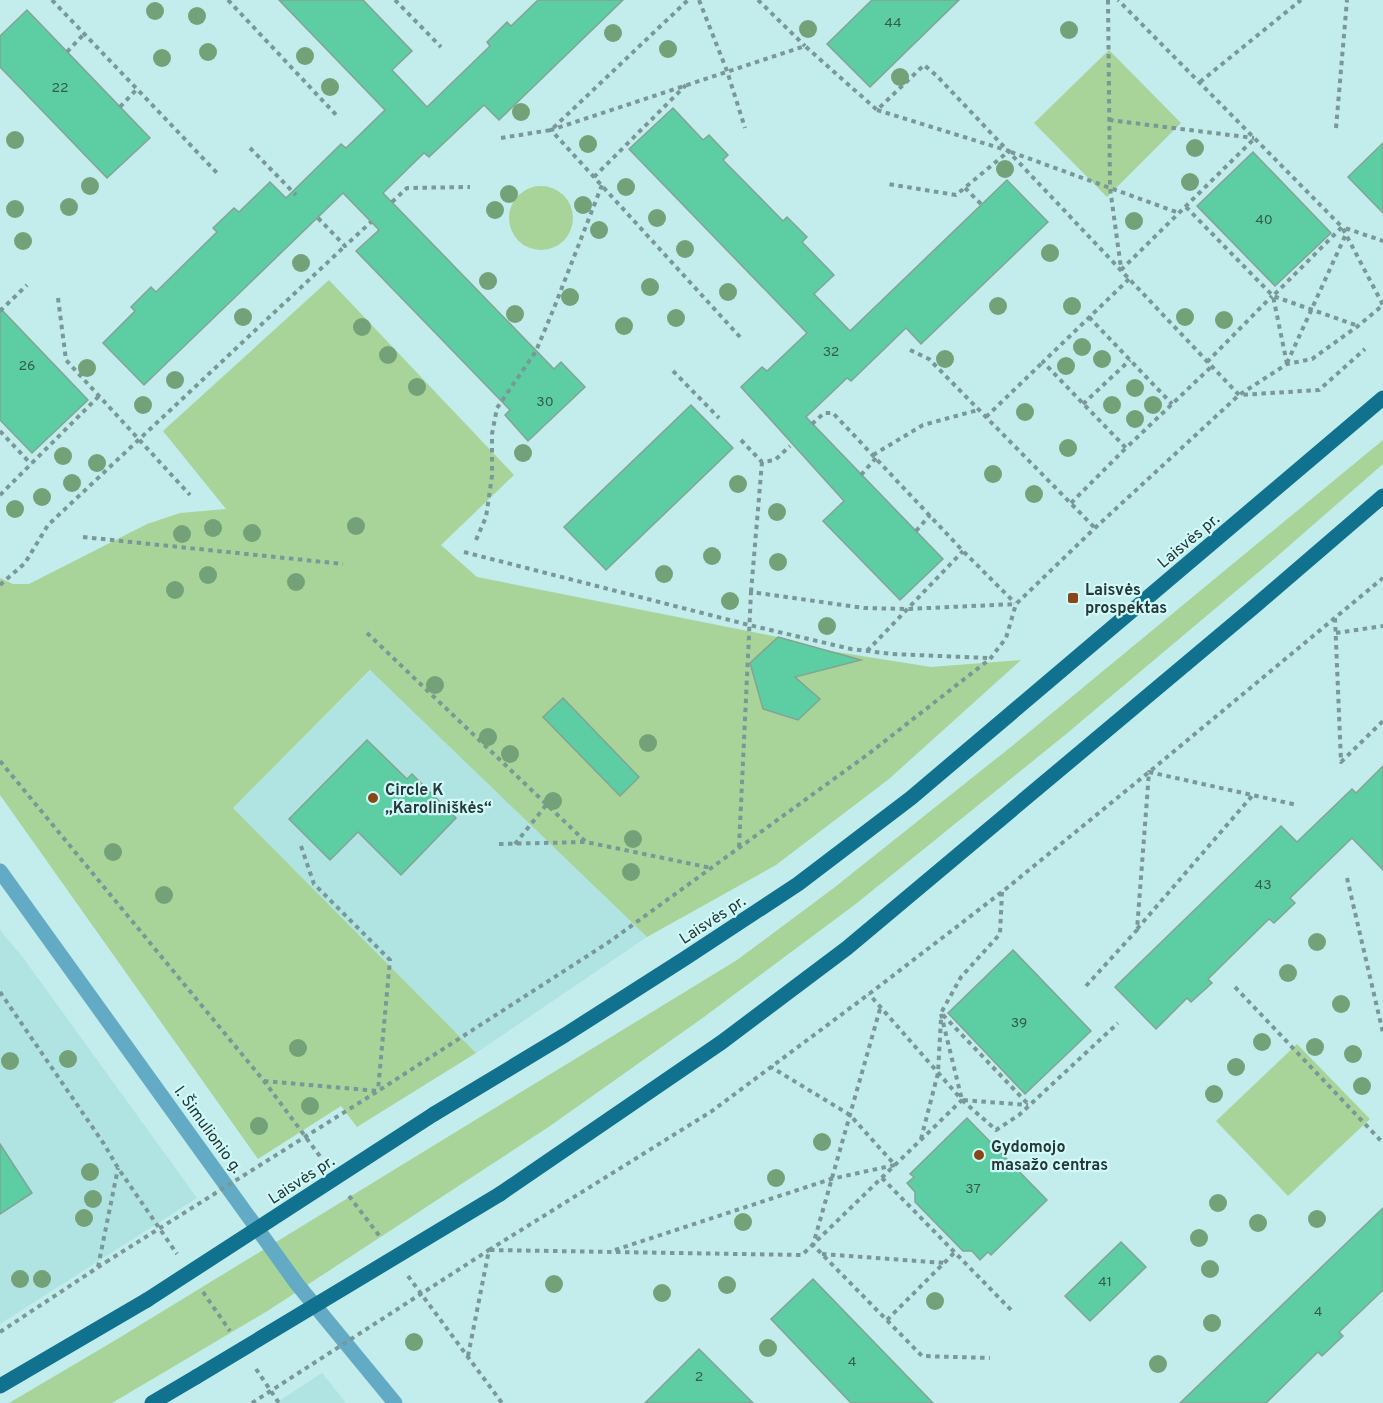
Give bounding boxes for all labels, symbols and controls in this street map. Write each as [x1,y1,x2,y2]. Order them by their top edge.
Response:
house number: 44 [884,15,902,32]
house number: 22 [51,80,69,97]
house number: 40 [1255,212,1273,229]
house number: 32 [823,344,839,361]
house number: 26 [19,358,35,375]
house number: 30 [536,394,554,411]
street label: Laisvės pr. [1154,510,1224,573]
place label: Laisvės prospektas [1085,581,1167,619]
marker: Laisvės prospektas [1066,591,1080,605]
place label: Circle K „Karoliniškės“ [385,781,492,819]
marker: Circle K „Karoliniškės“ [366,791,380,805]
house number: 43 [1254,877,1272,894]
street label: Laisvės pr. [676,892,750,950]
house number: 39 [1011,1015,1027,1032]
street label: I. Šimulionio g. [169,1081,247,1178]
place label: Gydomojo masažo centras [991,1138,1108,1176]
marker: Gydomojo masažo centras [972,1148,986,1162]
street label: Laisvės pr. [265,1152,339,1210]
house number: 37 [965,1181,981,1198]
house number: 41 [1098,1274,1112,1291]
house number: 4 [1314,1304,1322,1321]
house number: 4 [848,1354,856,1371]
house number: 2 [695,1369,703,1386]

